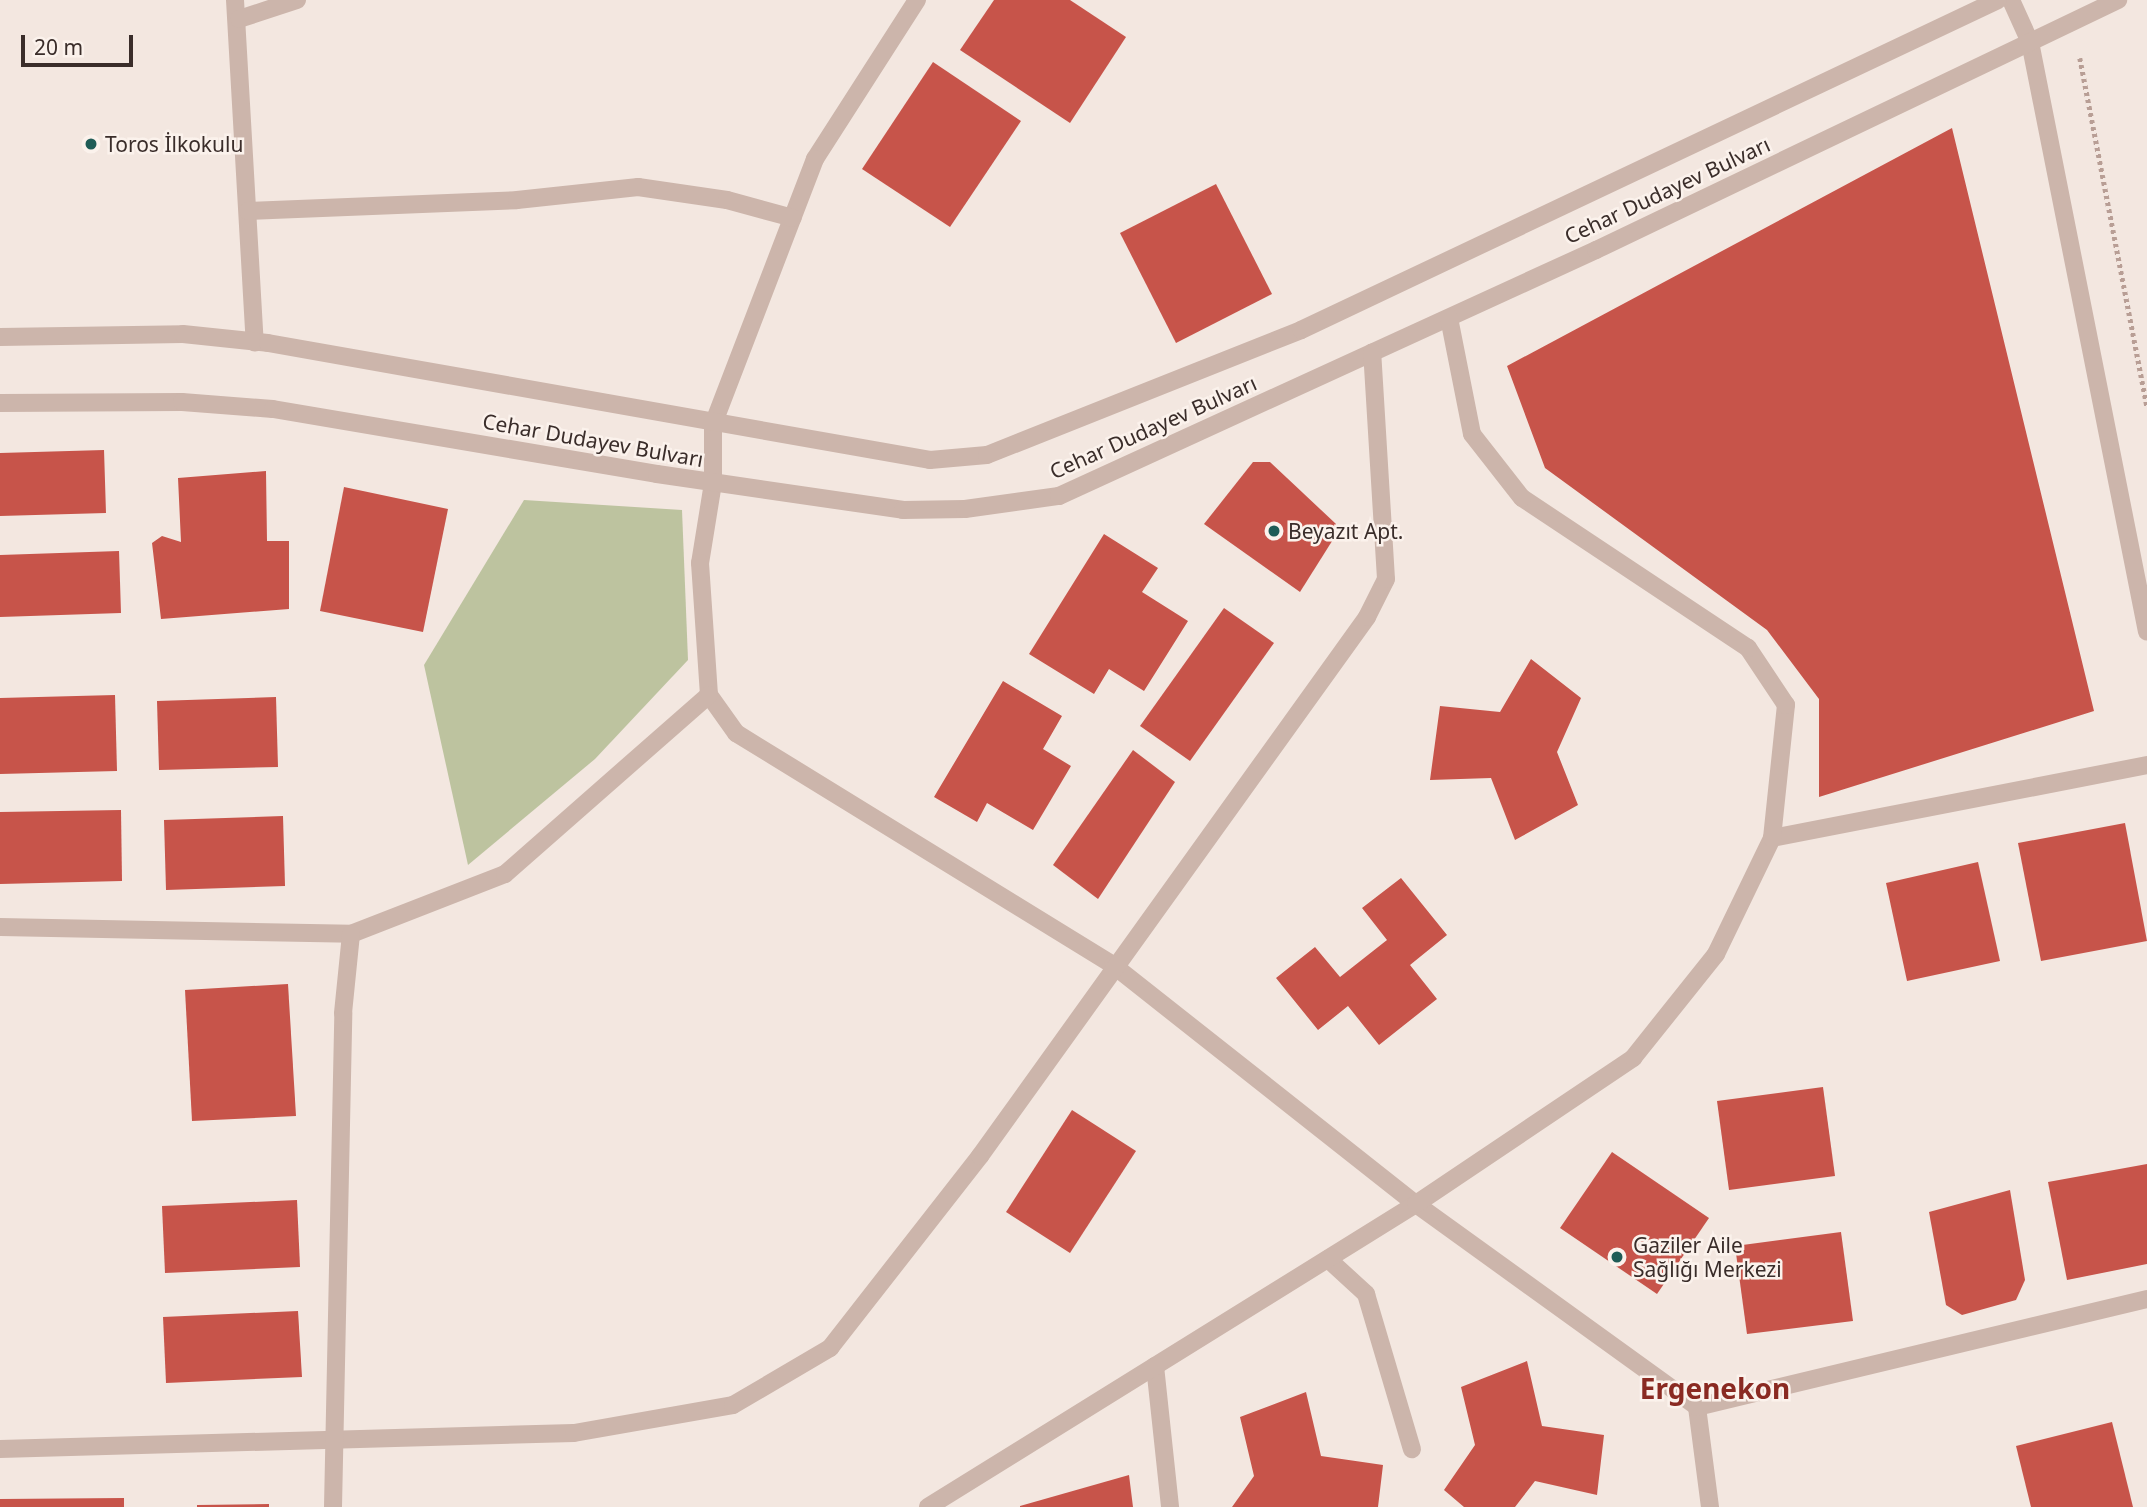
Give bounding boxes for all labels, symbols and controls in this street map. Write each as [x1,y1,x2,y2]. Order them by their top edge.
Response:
scale bar [24,21,136,65]
text: 20 m [34,33,83,61]
place label: Toros İlkokulu [105,131,243,157]
street label: Cehar Dudayev Bulvarı [1560,131,1774,249]
marker: Toros İlkokulu [83,136,99,152]
street label: Cehar Dudayev Bulvarı [1046,370,1260,484]
street label: Cehar Dudayev Bulvarı [481,408,705,472]
place label: Beyazıt Apt. [1288,518,1403,544]
marker: Beyazıt Apt. [1266,523,1282,539]
place label: Gaziler Aile Sağlığı Merkezi [1633,1232,1782,1282]
marker: Gaziler Aile Sağlığı Merkezi [1607,1247,1627,1267]
district label: Ergenekon [1640,1371,1790,1405]

